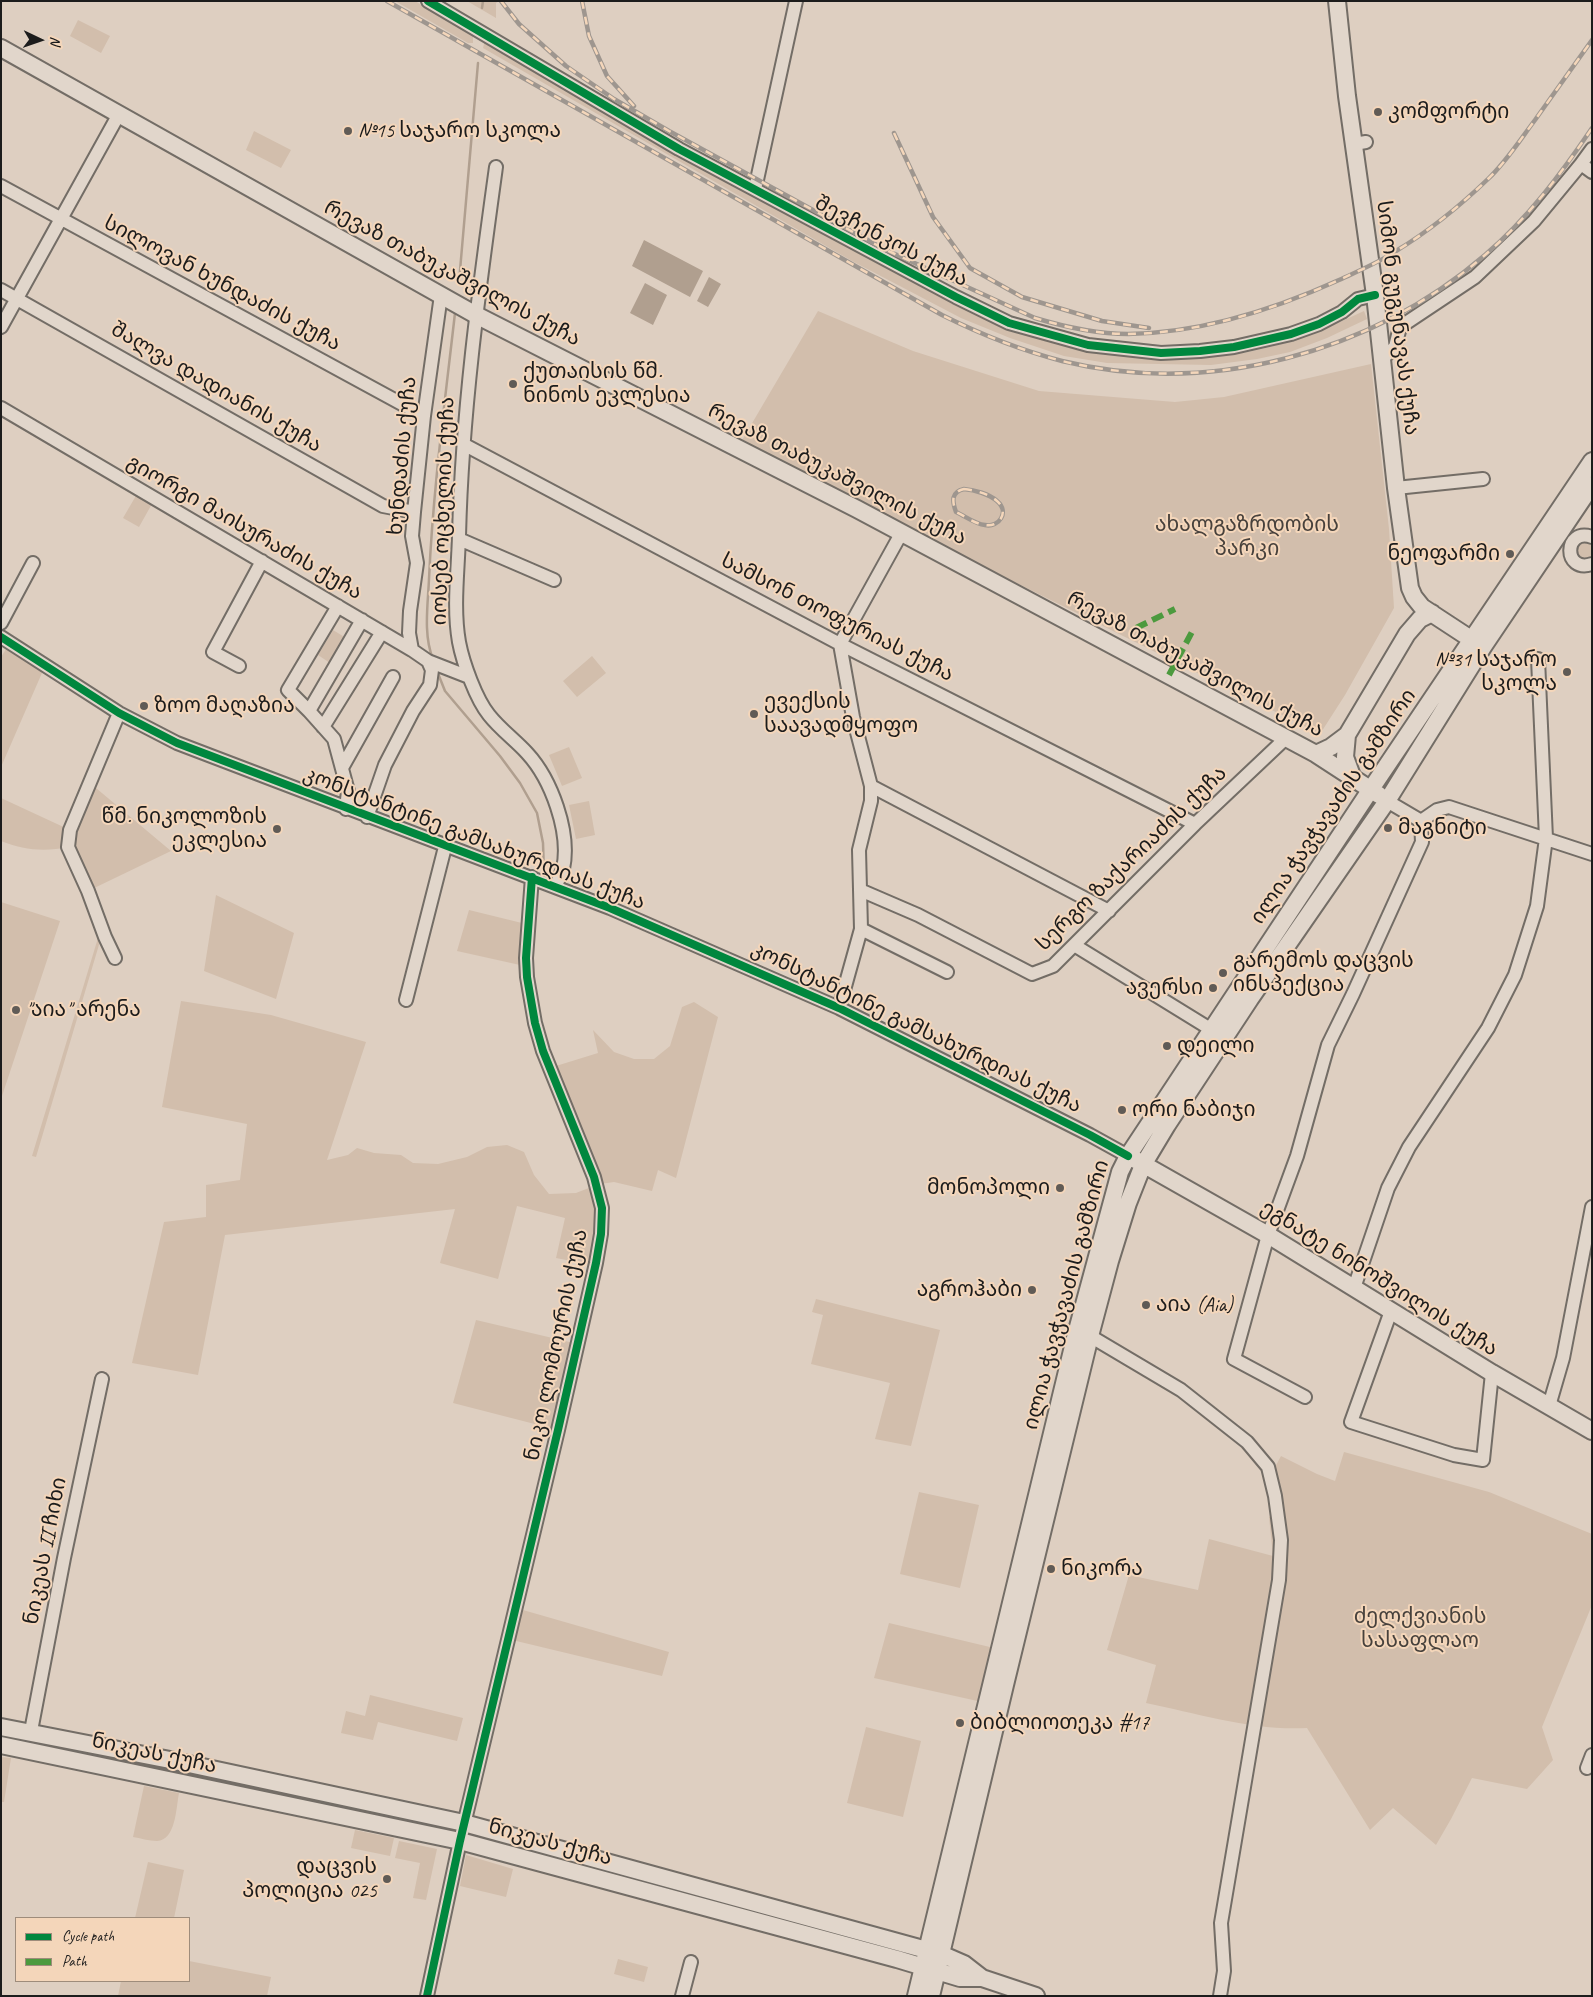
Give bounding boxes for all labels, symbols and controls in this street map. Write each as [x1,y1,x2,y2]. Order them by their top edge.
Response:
north arrow [15,15,65,65]
text: N [47,36,64,46]
place label: კომფორტი [1388,99,1509,125]
marker: კომფორტი [1372,106,1384,118]
place label: №15 საჯარო სკოლა [358,118,561,144]
marker: №15 საჯარო სკოლა [342,125,354,137]
street label: შევჩენკოს ქუჩა [810,191,972,293]
street label: რევაზ თაბუკაშვილის ქუჩა [320,196,584,352]
street label: სიმონ გუგუნავას ქუჩა [1370,199,1424,437]
street label: სილოვან ხუნდაძის ქუჩა [99,211,345,357]
street label: შალვა დადიანის ქუჩა [106,317,326,459]
place label: ქუთაისის წმ. ნინოს ეკლესია [523,359,690,409]
street label: ხუნდაძის ქუჩა [384,376,422,536]
marker: ქუთაისის წმ. ნინოს ეკლესია [507,378,519,390]
street label: იოსებ ოცხელის ქუჩა [427,396,461,626]
street label: რევაზ თაბუკაშვილის ქუჩა [704,399,970,551]
street label: გიორგი მაისურაძის ქუჩა [122,450,366,606]
park label: ახალგაზრდობის პარკი [1155,512,1339,562]
place label: ნეოფარმი [1388,541,1500,567]
street label: სამსონ თოფურიას ქუჩა [716,548,958,688]
marker: ნეოფარმი [1504,548,1516,560]
street label: რევაზ თაბუკაშვილის ქუჩა [1063,587,1327,743]
place label: №31 საჯარო სკოლა [1435,647,1557,697]
marker: №31 საჯარო სკოლა [1561,666,1573,678]
street label: ილია ჭავჭავაძის გამზირი [1246,685,1422,929]
place label: ევექსის საავადმყოფო [764,689,918,739]
place label: ზოო მაღაზია [154,693,295,719]
marker: ზოო მაღაზია [138,700,150,712]
marker: ევექსის საავადმყოფო [748,708,760,720]
street label: სერგო ზაქარიაძის ქუჩა [1031,761,1233,957]
street label: კონსტანტინე გამსახურდიას ქუჩა [299,762,649,916]
place label: წმ. ნიკოლოზის ეკლესია [102,804,267,854]
place label: მაგნიტი [1398,815,1487,841]
marker: მაგნიტი [1382,822,1394,834]
marker: წმ. ნიკოლოზის ეკლესია [271,823,283,835]
street label: კონსტანტინე გამსახურდიას ქუჩა [747,937,1085,1119]
place label: გარემოს დაცვის ინსპექცია [1233,948,1414,998]
marker: გარემოს დაცვის ინსპექცია [1217,967,1229,979]
place label: ავერსი [1126,975,1203,1001]
marker: ავერსი [1207,982,1219,994]
place label: "აია" არენა [26,997,141,1023]
marker: "აია" არენა [10,1004,22,1016]
place label: დეილი [1177,1033,1255,1059]
marker: დეილი [1161,1040,1173,1052]
place label: ორი ნაბიჯი [1132,1097,1256,1123]
marker: ორი ნაბიჯი [1116,1104,1128,1116]
street label: ილია ჭავჭავაძის გამზირი [1019,1158,1115,1432]
place label: მონოპოლი [927,1175,1050,1201]
marker: მონოპოლი [1054,1182,1066,1194]
street label: ეგნატე ნინოშვილის ქუჩა [1256,1196,1502,1362]
street label: ნიკო ლომოურის ქუჩა [520,1227,594,1463]
place label: აგროჰაბი [917,1277,1022,1303]
marker: აგროჰაბი [1026,1284,1038,1296]
place label: აია (Aia) [1156,1292,1233,1318]
marker: აია (Aia) [1140,1299,1152,1311]
street label: ნიკეას II ჩიხი [19,1475,73,1627]
place label: ნიკორა [1061,1556,1143,1582]
marker: ნიკორა [1045,1563,1057,1575]
park label: ძელქვიანის სასაფლაო [1354,1604,1486,1654]
place label: ბიბლიოთეკა #17 [970,1710,1149,1736]
marker: ბიბლიოთეკა #17 [954,1717,966,1729]
street label: ნიკეას ქუჩა [89,1728,219,1780]
street label: ნიკეას ქუჩა [485,1814,615,1872]
place label: დაცვის პოლიცია 025 [242,1854,377,1904]
marker: დაცვის პოლიცია 025 [381,1873,393,1885]
legend [15,1917,190,1982]
text: Cycle path [62,1927,114,1946]
text: Path [62,1952,87,1971]

